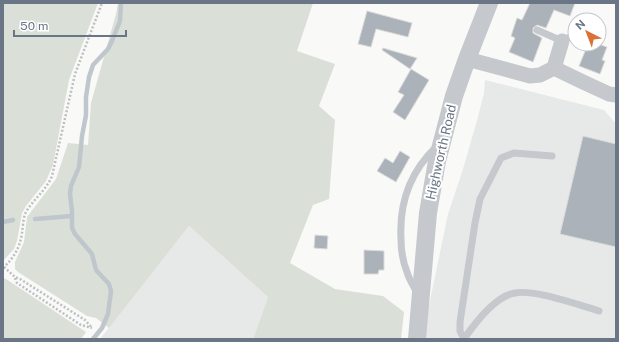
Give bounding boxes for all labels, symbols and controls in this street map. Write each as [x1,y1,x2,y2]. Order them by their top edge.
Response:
scale bar [14,12,126,38]
north arrow [567,12,607,52]
text: N [573,17,588,32]
text: 50 m [20,19,48,33]
street label: Highworth Road [423,103,459,201]

